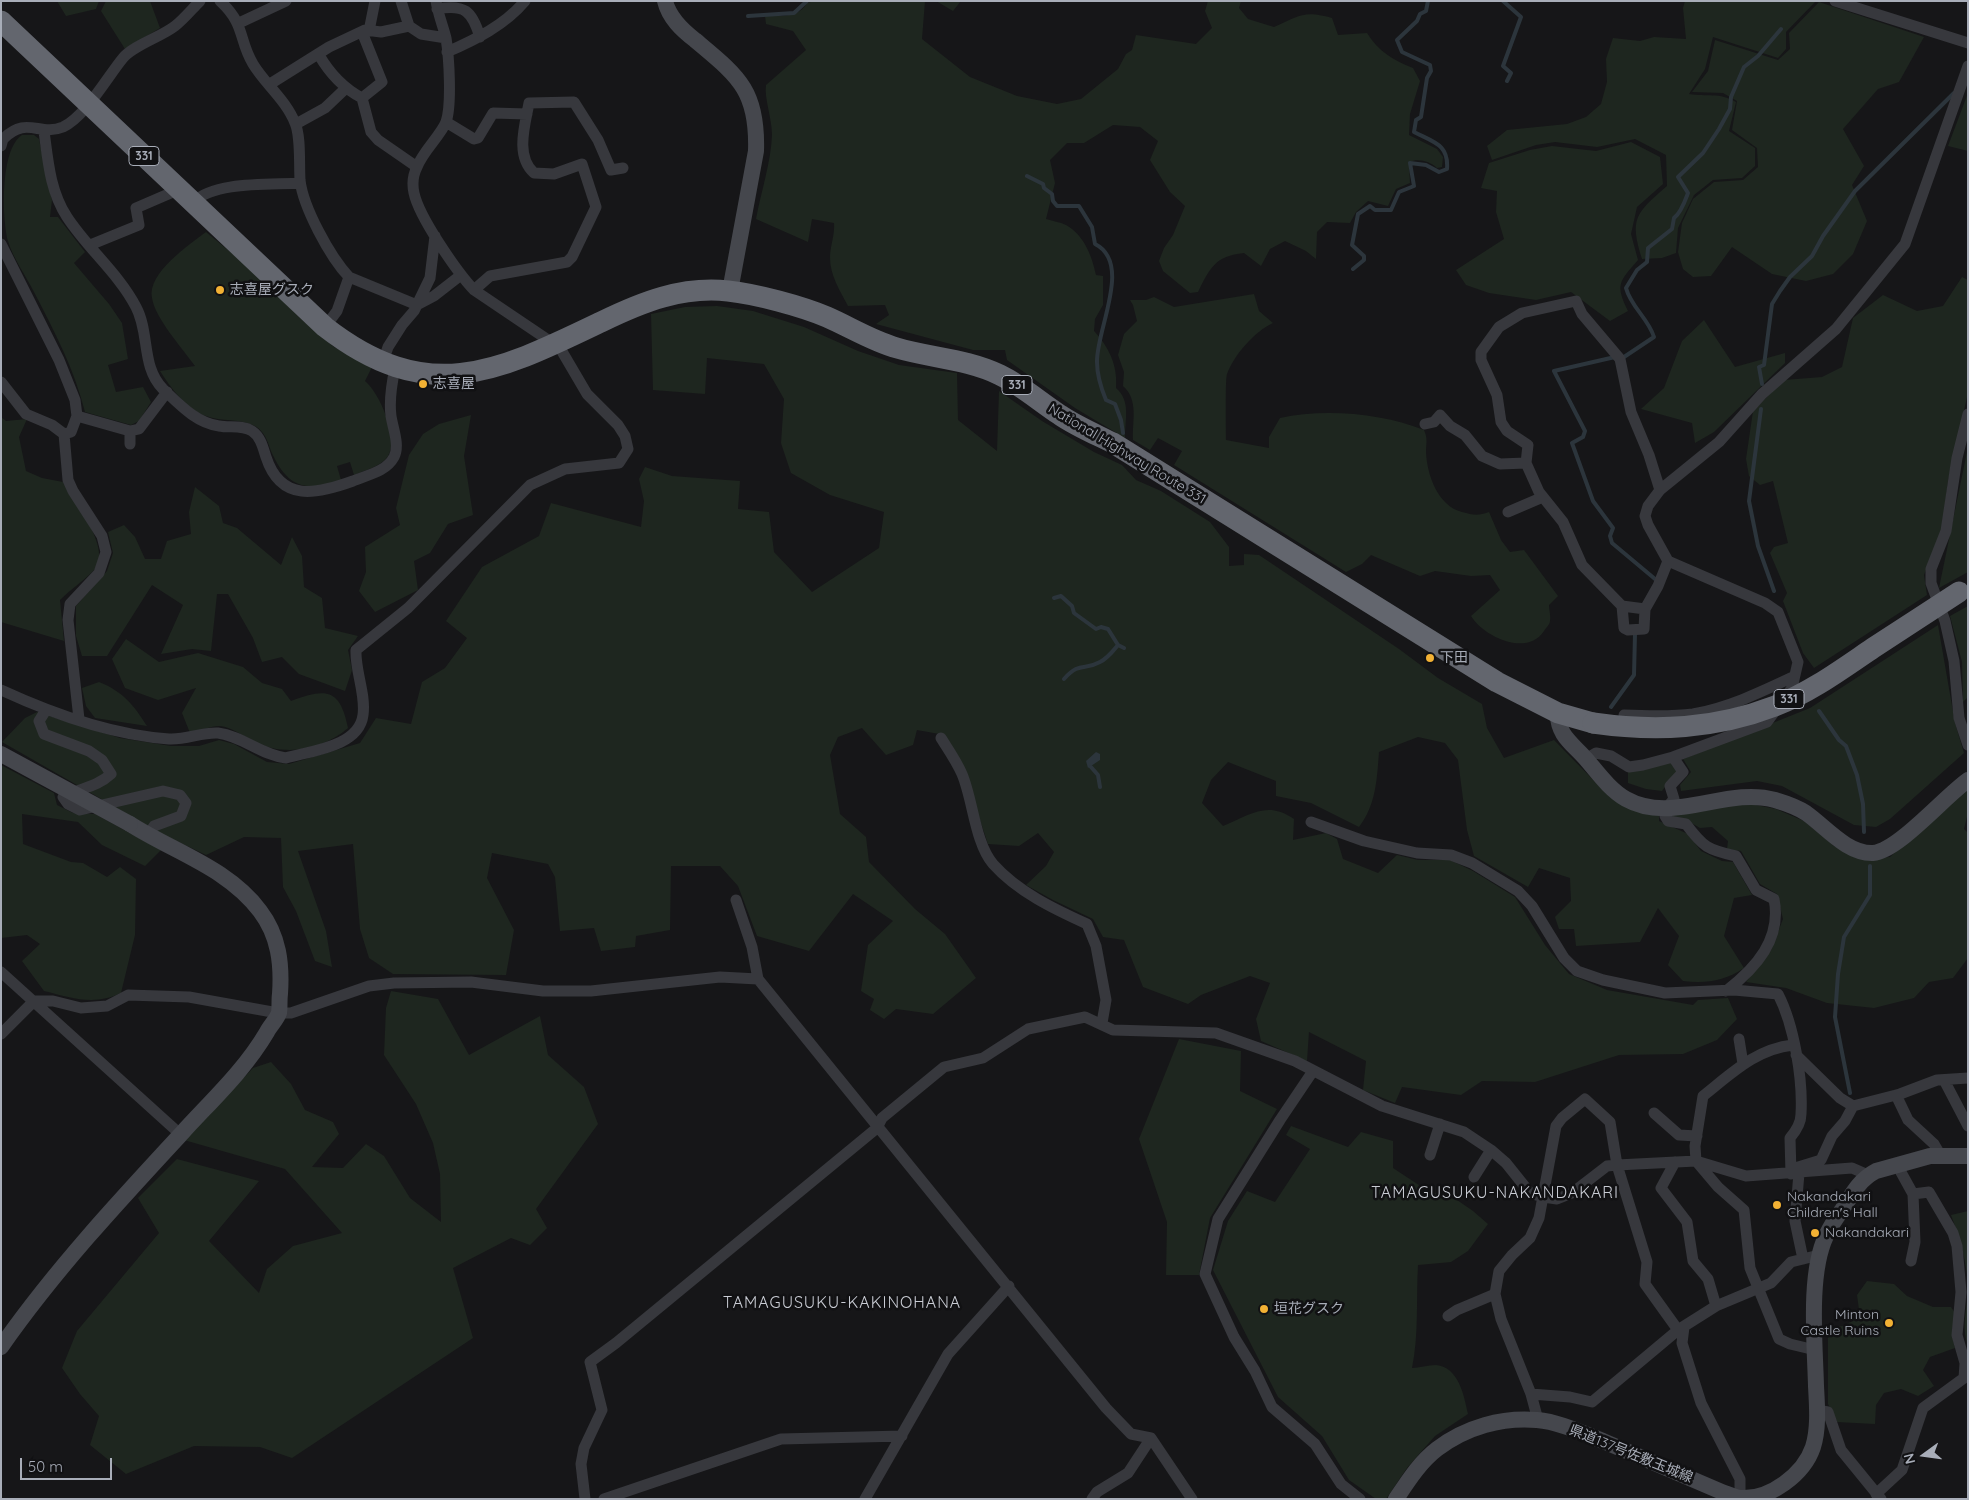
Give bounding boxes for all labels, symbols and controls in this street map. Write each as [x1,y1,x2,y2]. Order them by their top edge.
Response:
road number: 331 [129,146,159,166]
place label: 志喜屋グスク [230,282,314,298]
marker: 志喜屋グスク [214,284,226,296]
place label: 志喜屋 [433,376,475,392]
road number: 331 [1002,376,1032,394]
marker: 志喜屋 [417,378,429,390]
street label: National Highway Route 331 [1045,400,1209,508]
place label: 下田 [1440,650,1468,666]
marker: 下田 [1424,652,1436,664]
road number: 331 [1774,690,1804,709]
district label: TAMAGUSUKU-NAKANDAKARI [1368,1183,1622,1203]
place label: Nakandakari Children's Hall [1787,1189,1878,1222]
marker: Nakandakari Children's Hall [1771,1199,1783,1211]
place label: Nakandakari [1825,1225,1909,1241]
marker: Nakandakari [1809,1227,1821,1239]
district label: TAMAGUSUKU-KAKINOHANA [720,1293,964,1313]
place label: 垣花グスク [1274,1301,1344,1317]
marker: 垣花グスク [1258,1303,1270,1315]
place label: Minton Castle Ruins [1800,1307,1879,1340]
marker: Minton Castle Ruins [1883,1317,1895,1329]
street label: 県道137号佐敷玉城線 [1567,1422,1695,1486]
north arrow [1899,1430,1949,1480]
scale bar [22,1448,115,1480]
text: N [1899,1451,1919,1466]
text: 50 m [28,1457,63,1476]

